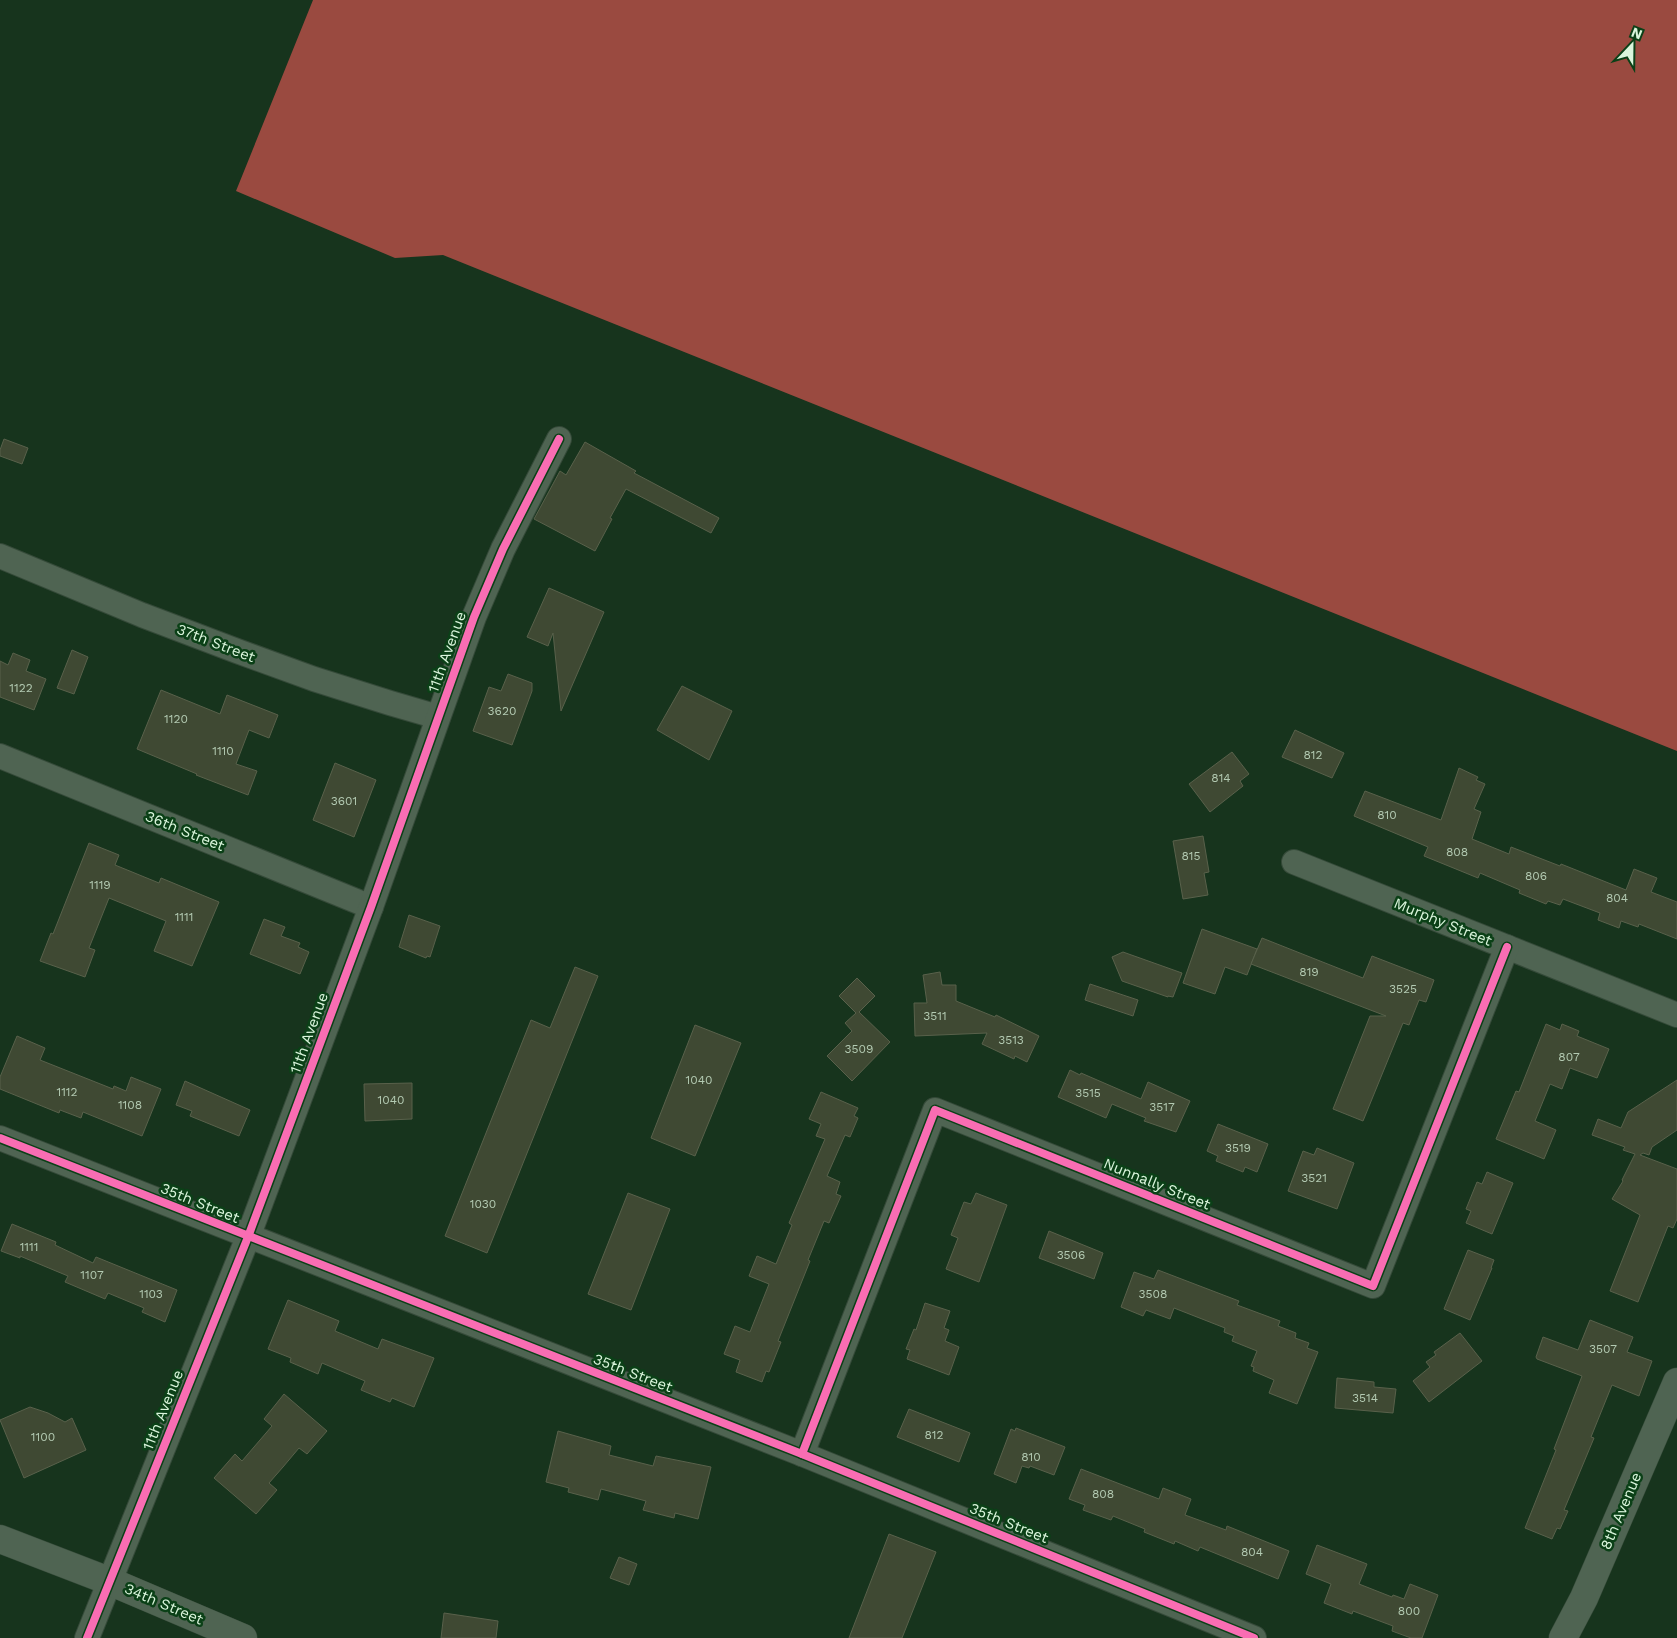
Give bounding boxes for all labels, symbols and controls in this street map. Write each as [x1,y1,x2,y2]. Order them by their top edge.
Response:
north arrow [1607,20,1657,70]
text: N [1629,24,1645,42]
street label: 11th Avenue [424,609,470,695]
street label: 37th Street [174,620,258,666]
house number: 1122 [9,681,33,695]
house number: 3620 [488,704,516,718]
house number: 1120 [164,712,188,726]
house number: 1110 [212,744,234,758]
house number: 812 [1303,748,1323,762]
house number: 814 [1211,771,1231,785]
house number: 3601 [331,794,357,808]
street label: 36th Street [143,807,228,855]
house number: 810 [1377,808,1397,822]
house number: 808 [1446,845,1468,859]
house number: 815 [1181,849,1201,863]
house number: 806 [1525,869,1547,883]
house number: 1119 [89,878,111,892]
house number: 804 [1606,891,1628,905]
street label: Murphy Street [1391,894,1495,950]
house number: 1111 [175,910,193,924]
house number: 819 [1299,965,1319,979]
house number: 3525 [1389,982,1417,996]
street label: 11th Avenue [286,990,332,1076]
house number: 3511 [923,1009,947,1023]
house number: 3513 [998,1033,1024,1047]
house number: 3509 [845,1042,873,1056]
house number: 807 [1558,1050,1580,1064]
house number: 1040 [686,1073,712,1087]
house number: 1112 [56,1085,78,1099]
house number: 3515 [1075,1086,1101,1100]
house number: 1040 [378,1093,404,1107]
house number: 1108 [118,1098,142,1112]
house number: 3517 [1149,1100,1175,1114]
house number: 3519 [1225,1141,1251,1155]
street label: Nunnally Street [1101,1154,1214,1214]
house number: 3521 [1301,1171,1327,1185]
street label: 35th Street [158,1179,243,1227]
house number: 1030 [470,1197,496,1211]
house number: 1111 [20,1240,38,1254]
house number: 3506 [1057,1248,1085,1262]
house number: 1107 [80,1268,104,1282]
house number: 1103 [139,1287,163,1301]
house number: 3508 [1139,1287,1167,1301]
house number: 3507 [1589,1342,1617,1356]
street label: 35th Street [591,1350,676,1397]
street label: 11th Avenue [139,1367,187,1453]
house number: 3514 [1352,1391,1378,1405]
house number: 812 [924,1428,944,1442]
house number: 1100 [31,1430,55,1444]
house number: 810 [1021,1450,1041,1464]
street label: 8th Avenue [1597,1470,1645,1552]
house number: 808 [1092,1487,1114,1501]
street label: 35th Street [967,1499,1052,1547]
house number: 804 [1241,1545,1263,1559]
street label: 34th Street [122,1579,207,1629]
house number: 800 [1398,1604,1420,1618]

